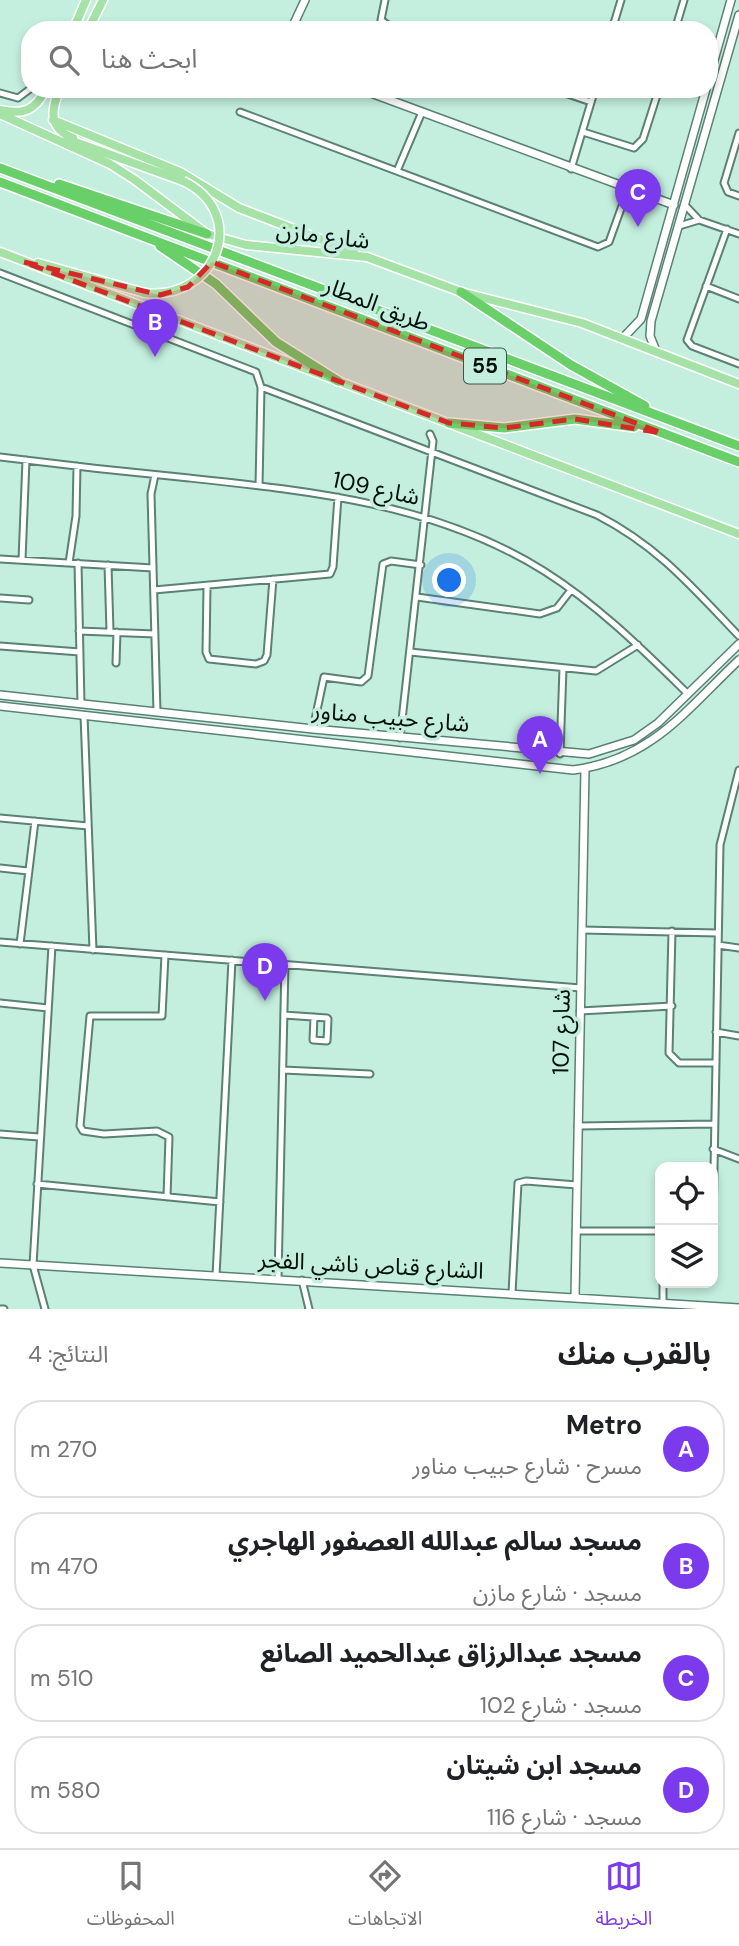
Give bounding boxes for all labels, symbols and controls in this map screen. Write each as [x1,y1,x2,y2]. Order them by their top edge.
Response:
search box [21,21,718,98]
icon: search [45,41,83,79]
text: ابحث هنا [101,42,198,76]
pin: C [615,169,661,227]
street label: شارع مازن [274,214,371,258]
street label: طريق المطار [319,270,435,338]
pin: B [132,299,178,357]
road number: 55 [464,348,506,384]
street label: شارع 109 [329,464,422,514]
your location [432,563,466,597]
street label: شارع حبيب مناور [310,695,471,741]
pin: A [517,716,563,774]
pin: D [242,943,288,1001]
street label: شارع 107 [545,989,579,1075]
map controls [655,1162,718,1288]
button: locate [655,1162,718,1225]
button: layers [655,1225,718,1288]
street label: الشارع قناص ناشي الفجر [256,1244,484,1288]
text: بالقرب منك [558,1334,711,1373]
text: النتائج: 4 [28,1339,108,1369]
text: Metro [566,1408,642,1442]
text: 270 m [30,1434,97,1464]
text: A [678,1434,694,1464]
text: مسرح · شارع حبيب مناور [412,1451,642,1481]
text: مسجد سالم عبدالله العصفور الهاجري [228,1524,642,1558]
text: 470 m [30,1551,98,1581]
text: B [679,1551,693,1581]
text: مسجد · شارع مازن [473,1578,642,1608]
text: مسجد عبدالرزاق عبدالحميد الصانع [261,1636,642,1670]
text: 510 m [30,1663,94,1693]
text: C [678,1663,695,1693]
text: مسجد · شارع 102 [480,1690,642,1720]
text: مسجد ابن شيتان [447,1748,642,1782]
text: 580 m [30,1775,100,1805]
text: D [678,1775,694,1805]
text: مسجد · شارع 116 [487,1802,642,1832]
tab: المحفوظات [87,1857,175,1939]
tab: الاتجاهات [348,1857,422,1939]
tab: الخريطة [595,1857,652,1939]

